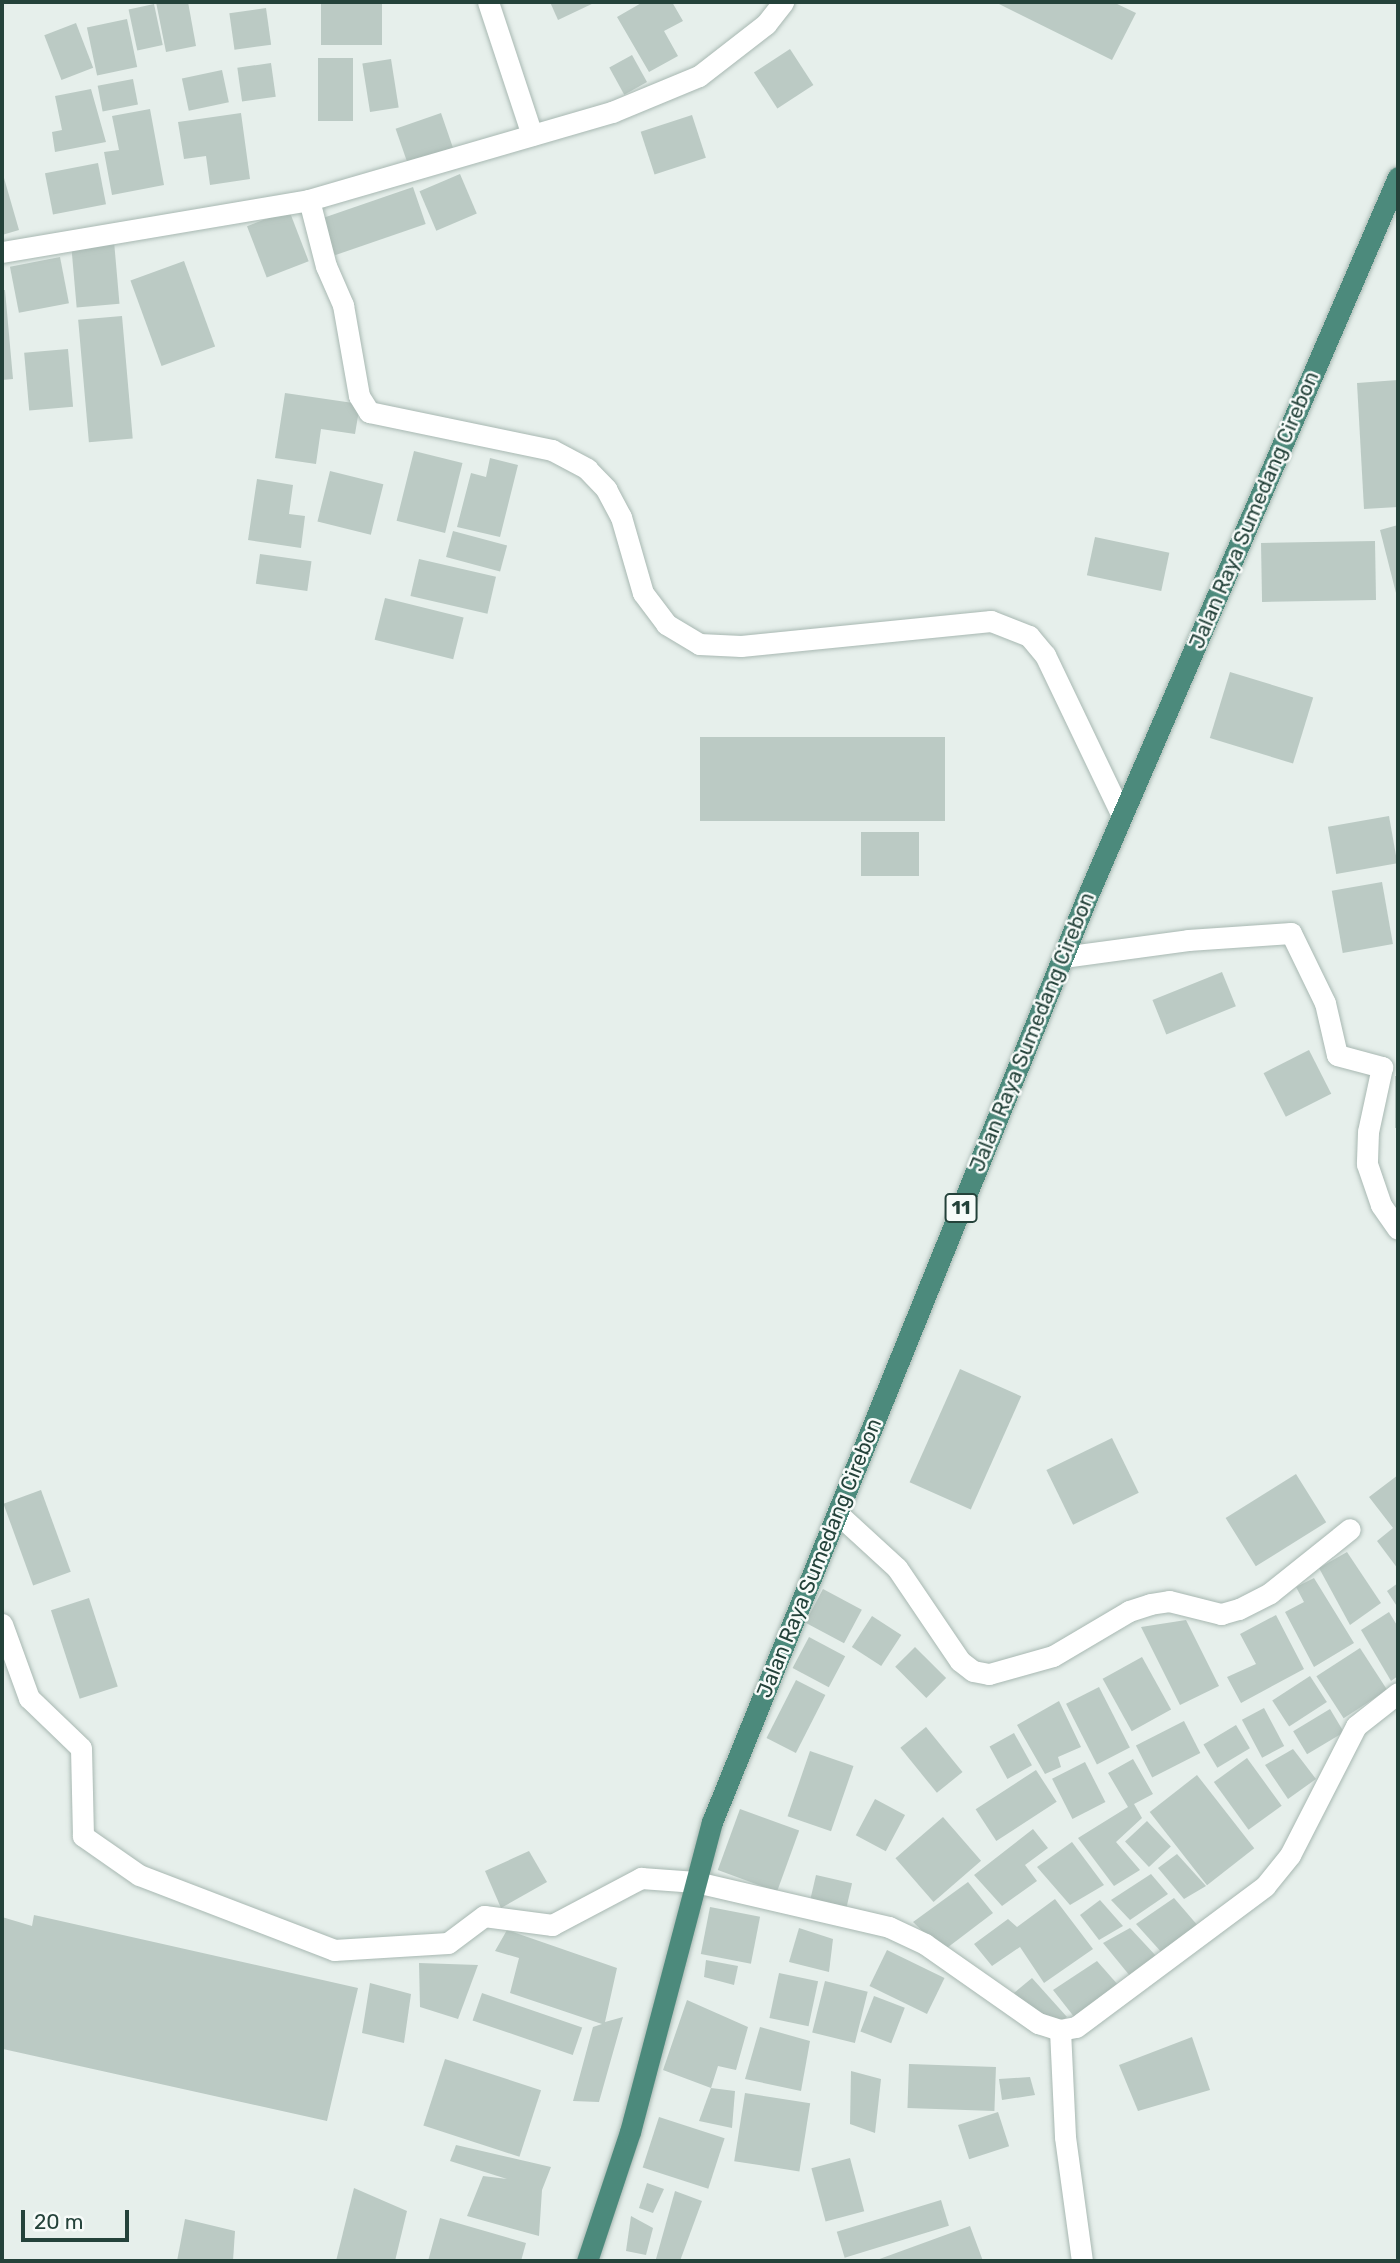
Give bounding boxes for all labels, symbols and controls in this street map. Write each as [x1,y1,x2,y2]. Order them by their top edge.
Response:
street label: Jalan Raya Sumedang Cirebon [1184,367,1324,653]
street label: Jalan Raya Sumedang Cirebon [964,889,1100,1175]
road number: 11 [944,1192,978,1224]
street label: Jalan Raya Sumedang Cirebon [751,1415,887,1701]
scale bar [24,2196,133,2240]
text: 20 m [34,2209,83,2234]

